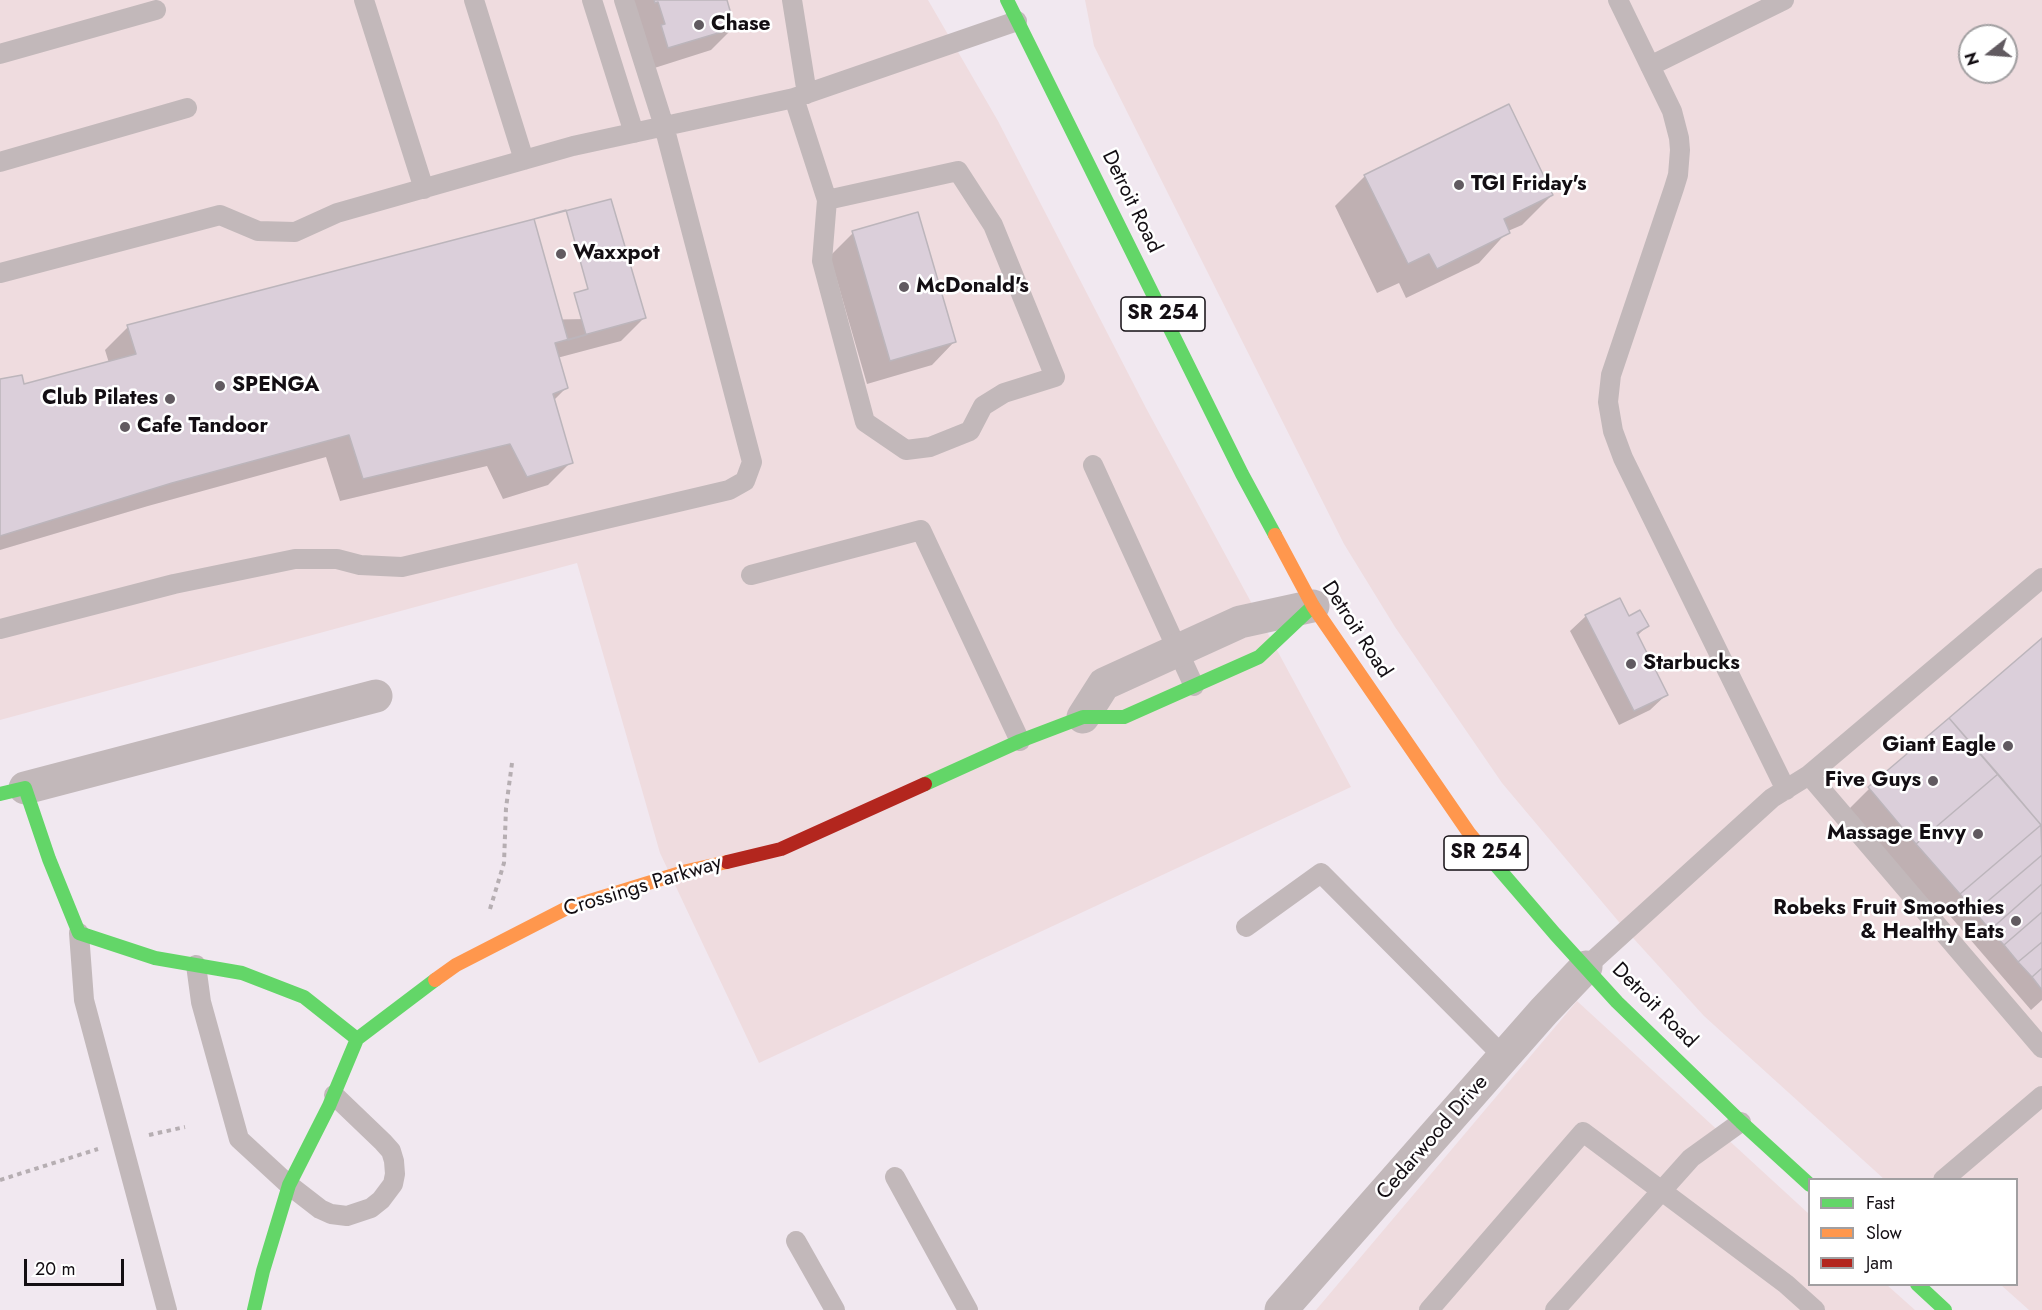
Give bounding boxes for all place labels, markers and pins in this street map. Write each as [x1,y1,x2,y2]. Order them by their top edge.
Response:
place label: Chase [711,12,771,38]
marker: Chase [692,18,706,32]
place label: TGI Friday's [1471,172,1586,198]
marker: TGI Friday's [1452,178,1466,192]
place label: Waxxpot [573,241,660,267]
marker: Waxxpot [554,247,568,261]
place label: McDonald's [916,274,1029,300]
marker: McDonald's [897,280,911,294]
place label: SPENGA [232,373,319,399]
marker: SPENGA [213,379,227,393]
place label: Club Pilates [42,386,158,412]
marker: Club Pilates [163,392,177,406]
place label: Cafe Tandoor [137,414,268,440]
marker: Cafe Tandoor [118,420,132,434]
place label: Starbucks [1643,651,1740,677]
marker: Starbucks [1624,657,1638,671]
place label: Giant Eagle [1882,733,1996,759]
marker: Giant Eagle [2001,739,2015,753]
place label: Five Guys [1825,768,1921,794]
marker: Five Guys [1926,774,1940,788]
place label: Massage Envy [1827,821,1966,847]
marker: Massage Envy [1971,827,1985,841]
place label: Robeks Fruit Smoothies & Healthy Eats [1773,896,2004,946]
marker: Robeks Fruit Smoothies & Healthy Eats [2009,914,2023,928]

